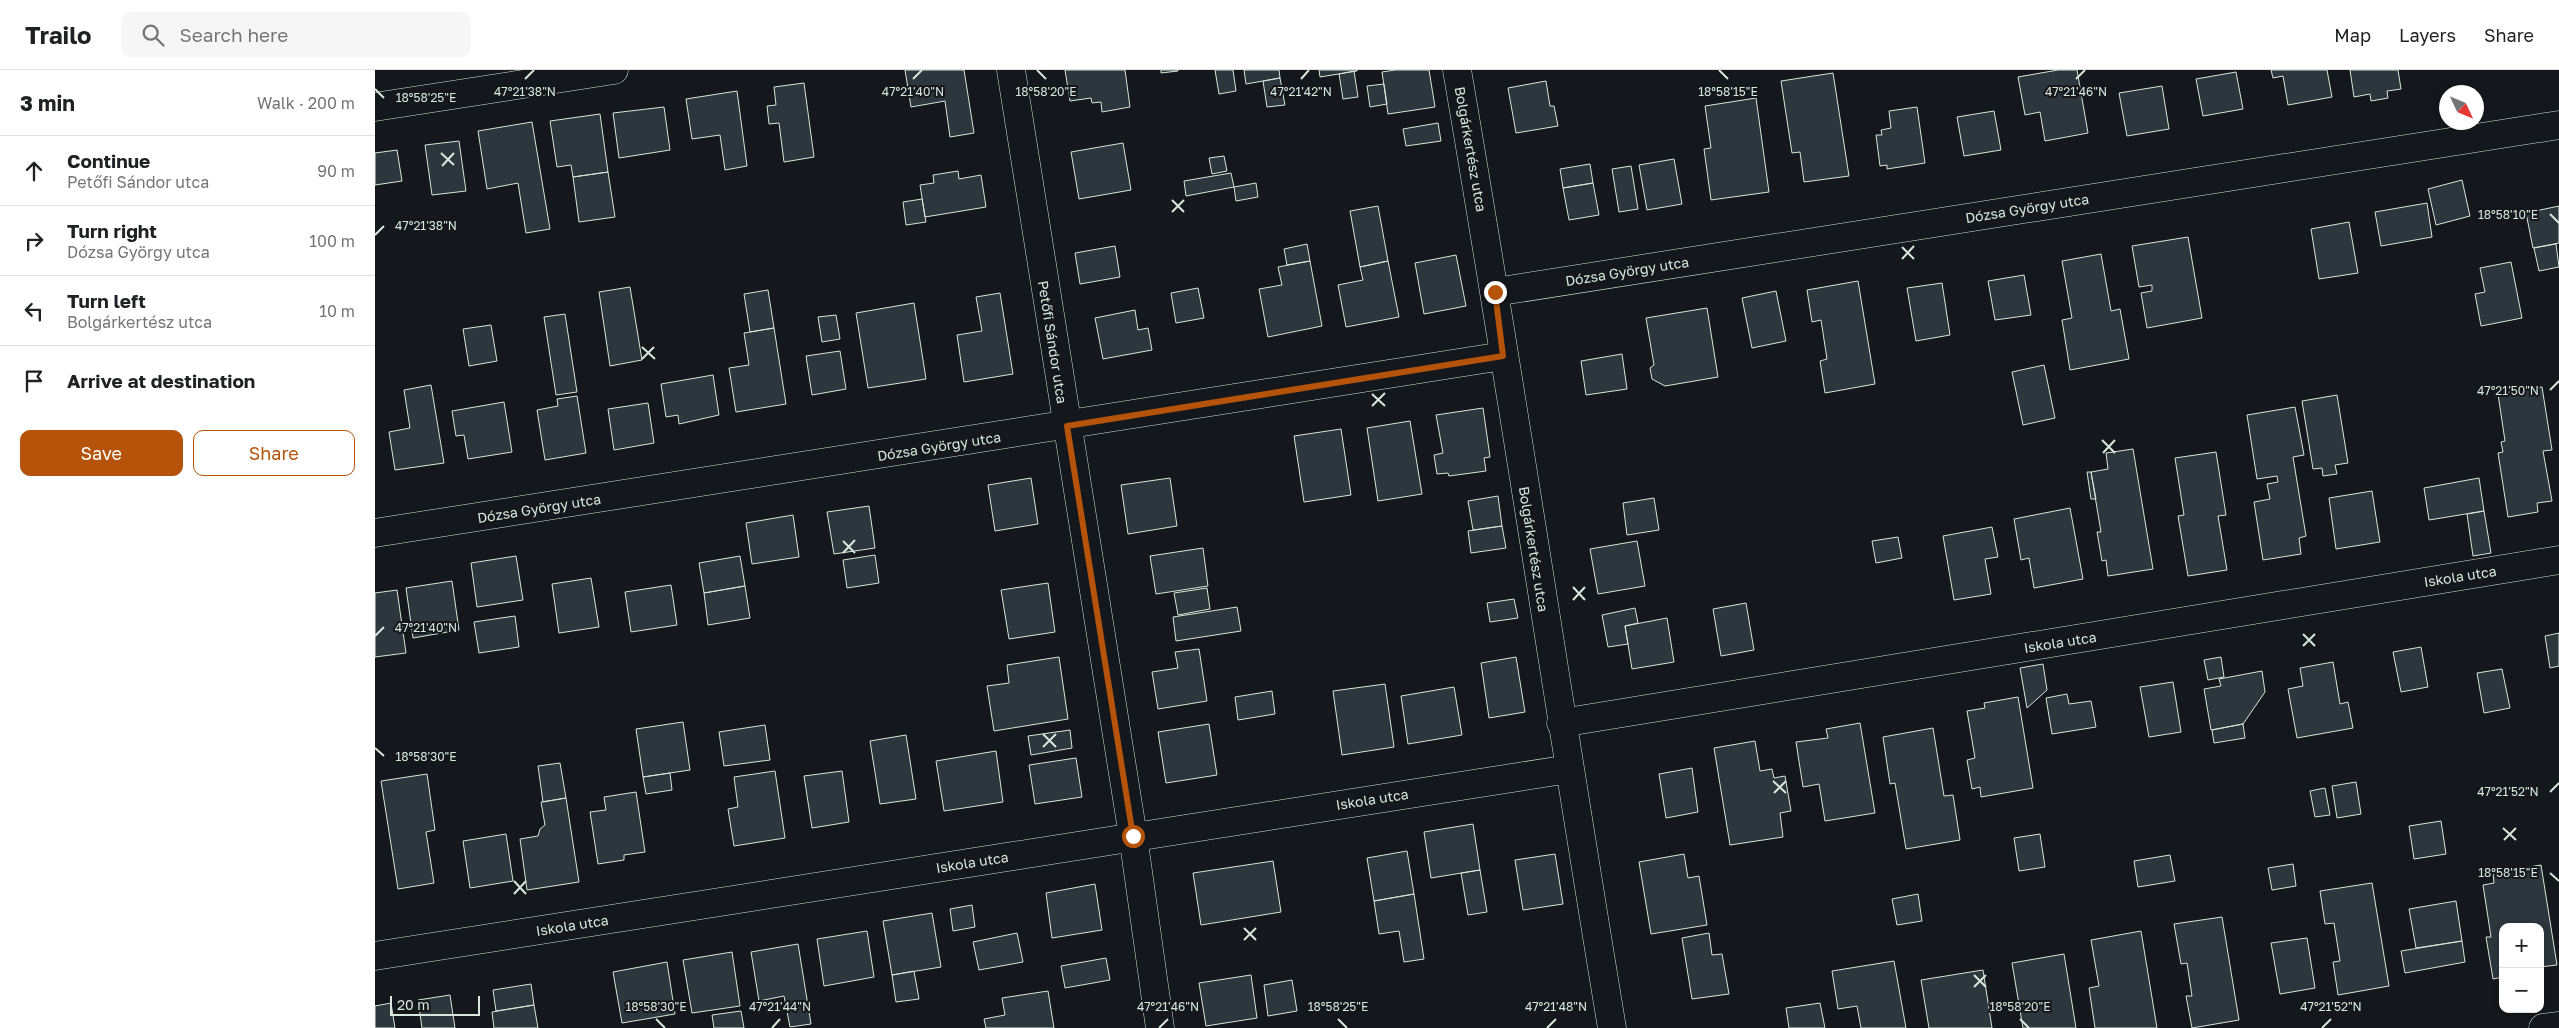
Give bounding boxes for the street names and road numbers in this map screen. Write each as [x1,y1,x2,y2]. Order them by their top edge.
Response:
street label: Bolgárkertész utca [1452,85,1490,213]
street label: Dózsa György utca [1964,190,2090,226]
street label: Dózsa György utca [1564,253,1690,289]
street label: Petőfi Sándor utca [1035,279,1071,405]
street label: Dózsa György utca [876,428,1002,464]
street label: Bolgárkertész utca [1516,485,1552,613]
street label: Dózsa György utca [476,490,602,526]
street label: Iskola utca [2422,562,2498,590]
street label: Iskola utca [2022,628,2098,656]
street label: Iskola utca [1334,785,1410,813]
street label: Iskola utca [934,848,1010,876]
street label: Iskola utca [534,911,610,939]

